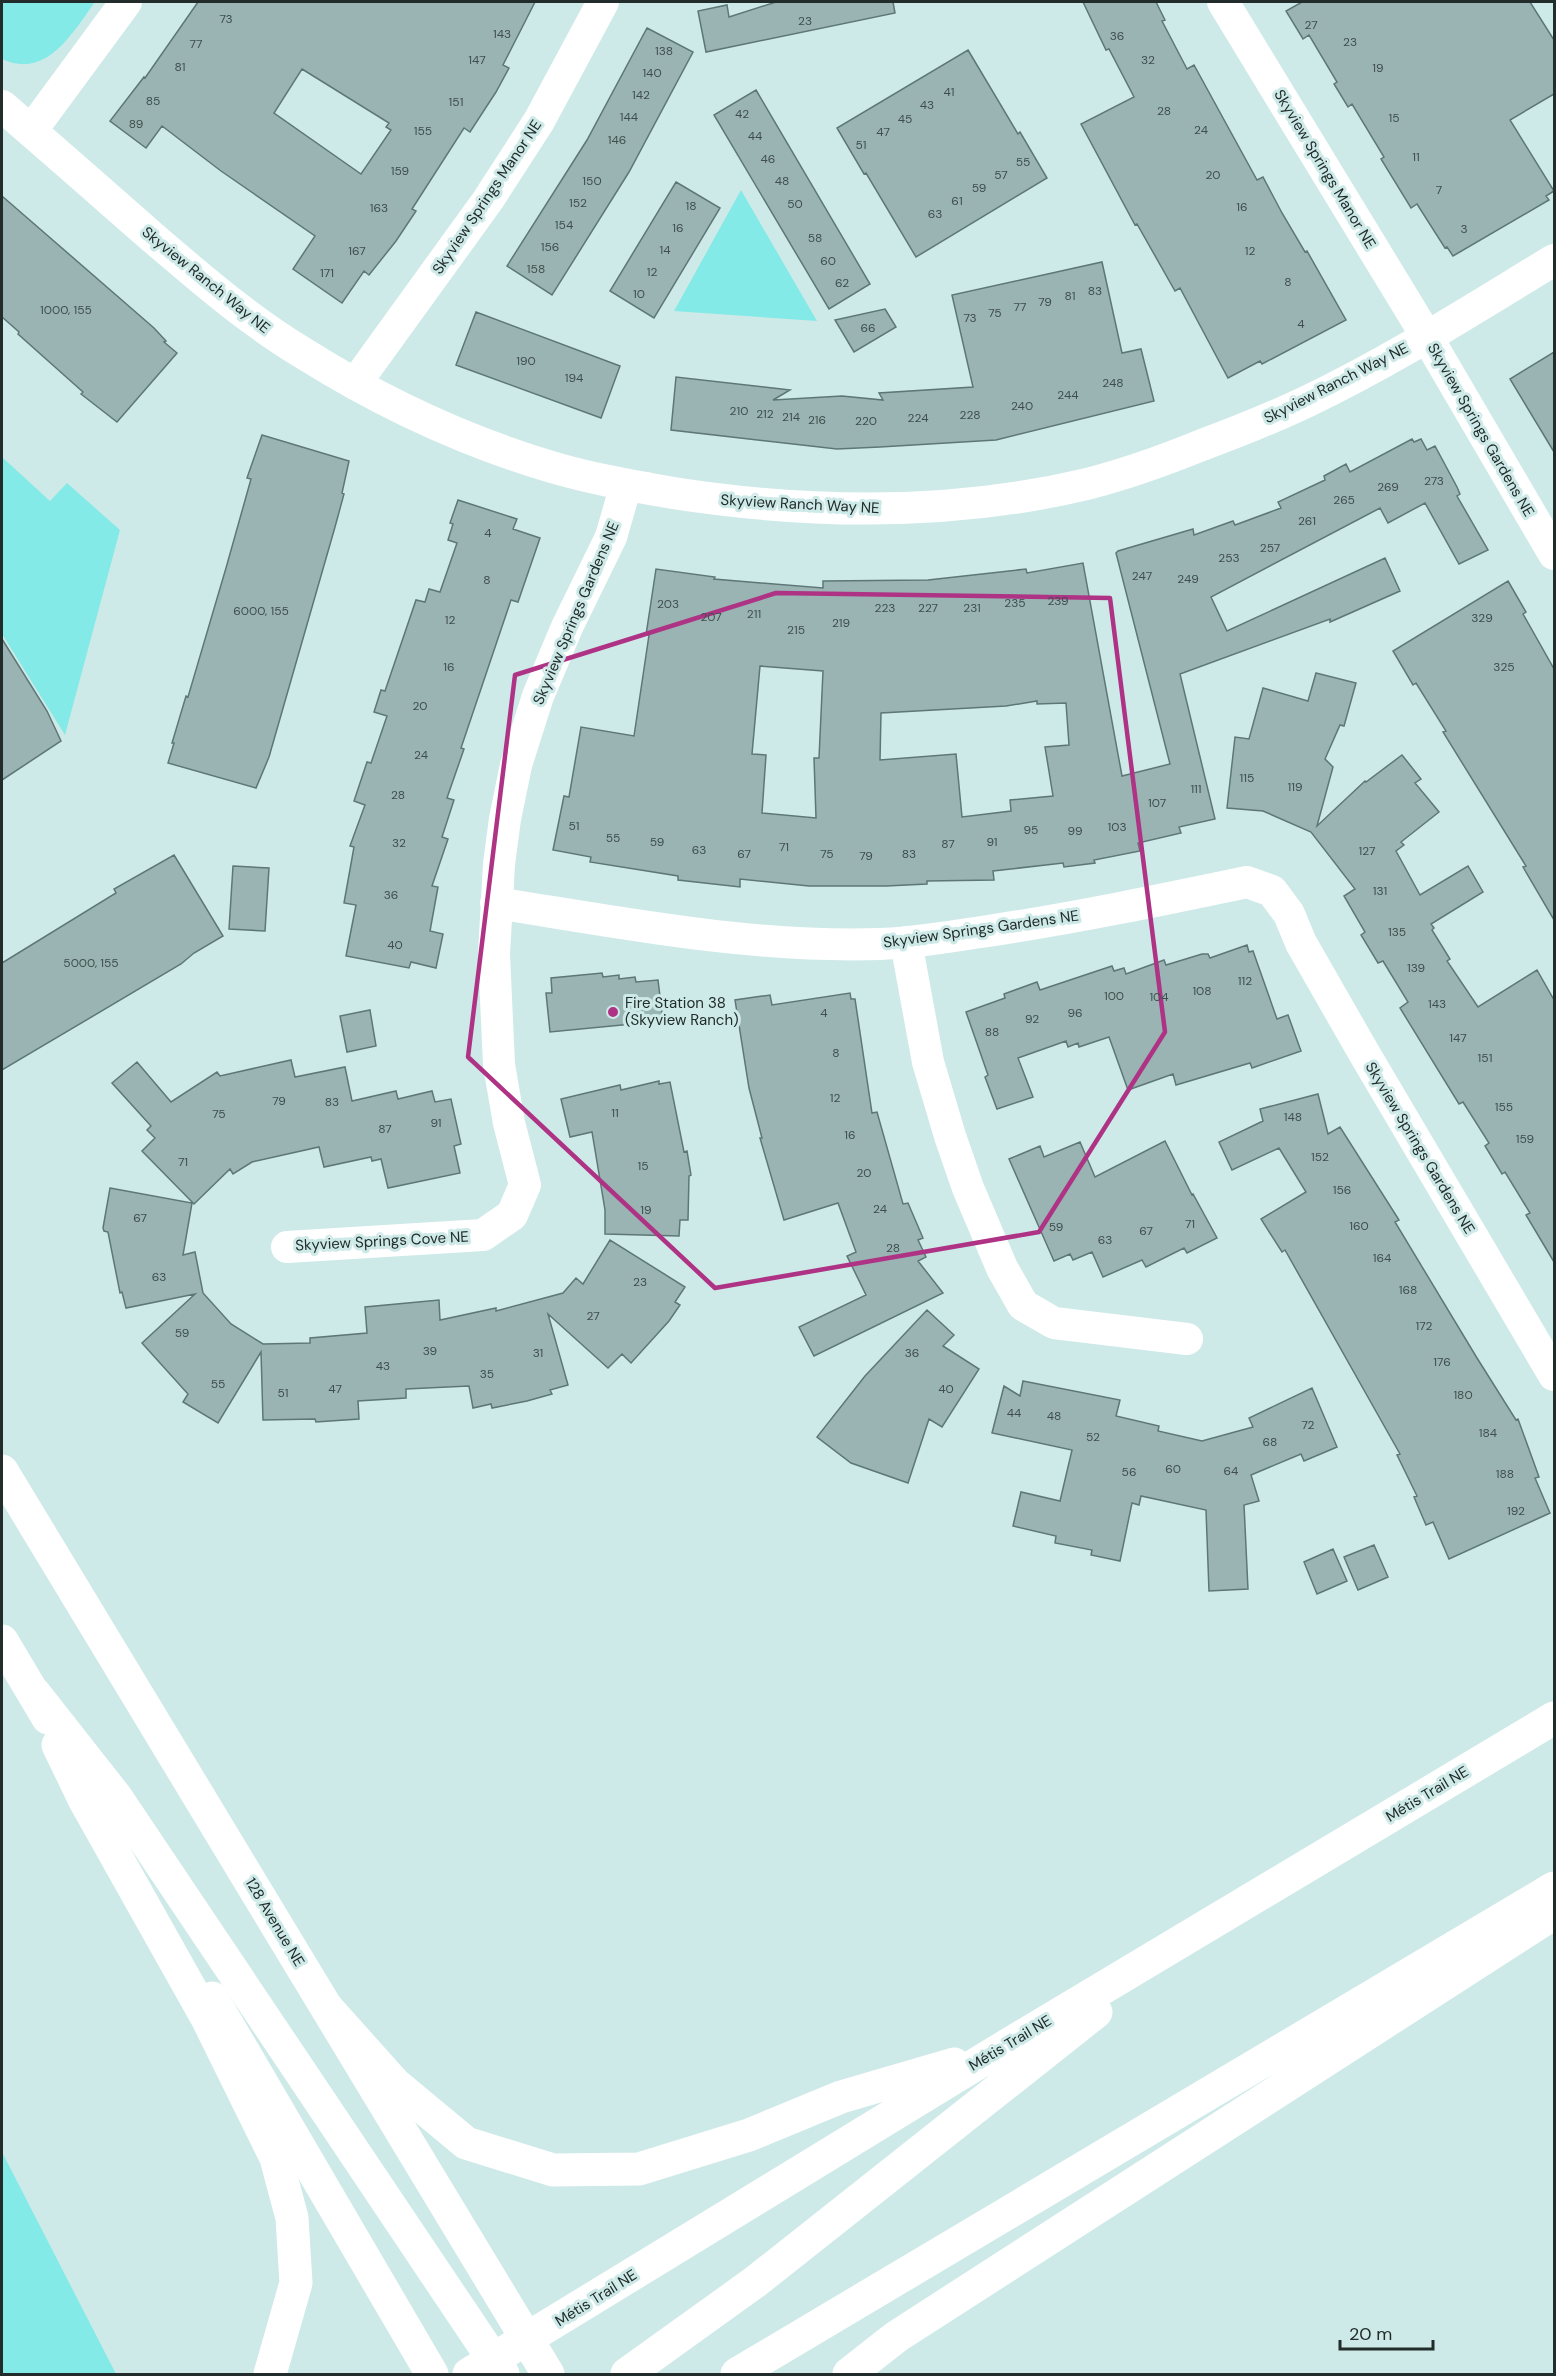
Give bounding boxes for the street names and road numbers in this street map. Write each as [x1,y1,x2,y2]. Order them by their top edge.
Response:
street label: Skyview Springs Manor NE [1270,86,1380,252]
street label: Skyview Springs Manor NE [428,116,546,278]
street label: Skyview Ranch Way NE [138,222,274,338]
street label: Skyview Ranch Way NE [1260,338,1412,428]
street label: Skyview Springs Gardens NE [1423,340,1539,520]
street label: Skyview Ranch Way NE [720,490,880,518]
street label: Skyview Springs Gardens NE [528,518,624,708]
street label: Skyview Springs Gardens NE [882,905,1080,953]
street label: Skyview Springs Gardens NE [1361,1058,1479,1238]
street label: Skyview Springs Cove NE [295,1226,469,1256]
street label: Métis Trail NE [1382,1761,1472,1827]
street label: 128 Avenue NE [241,1874,309,1970]
street label: Métis Trail NE [965,2010,1055,2076]
street label: Métis Trail NE [551,2265,641,2331]

